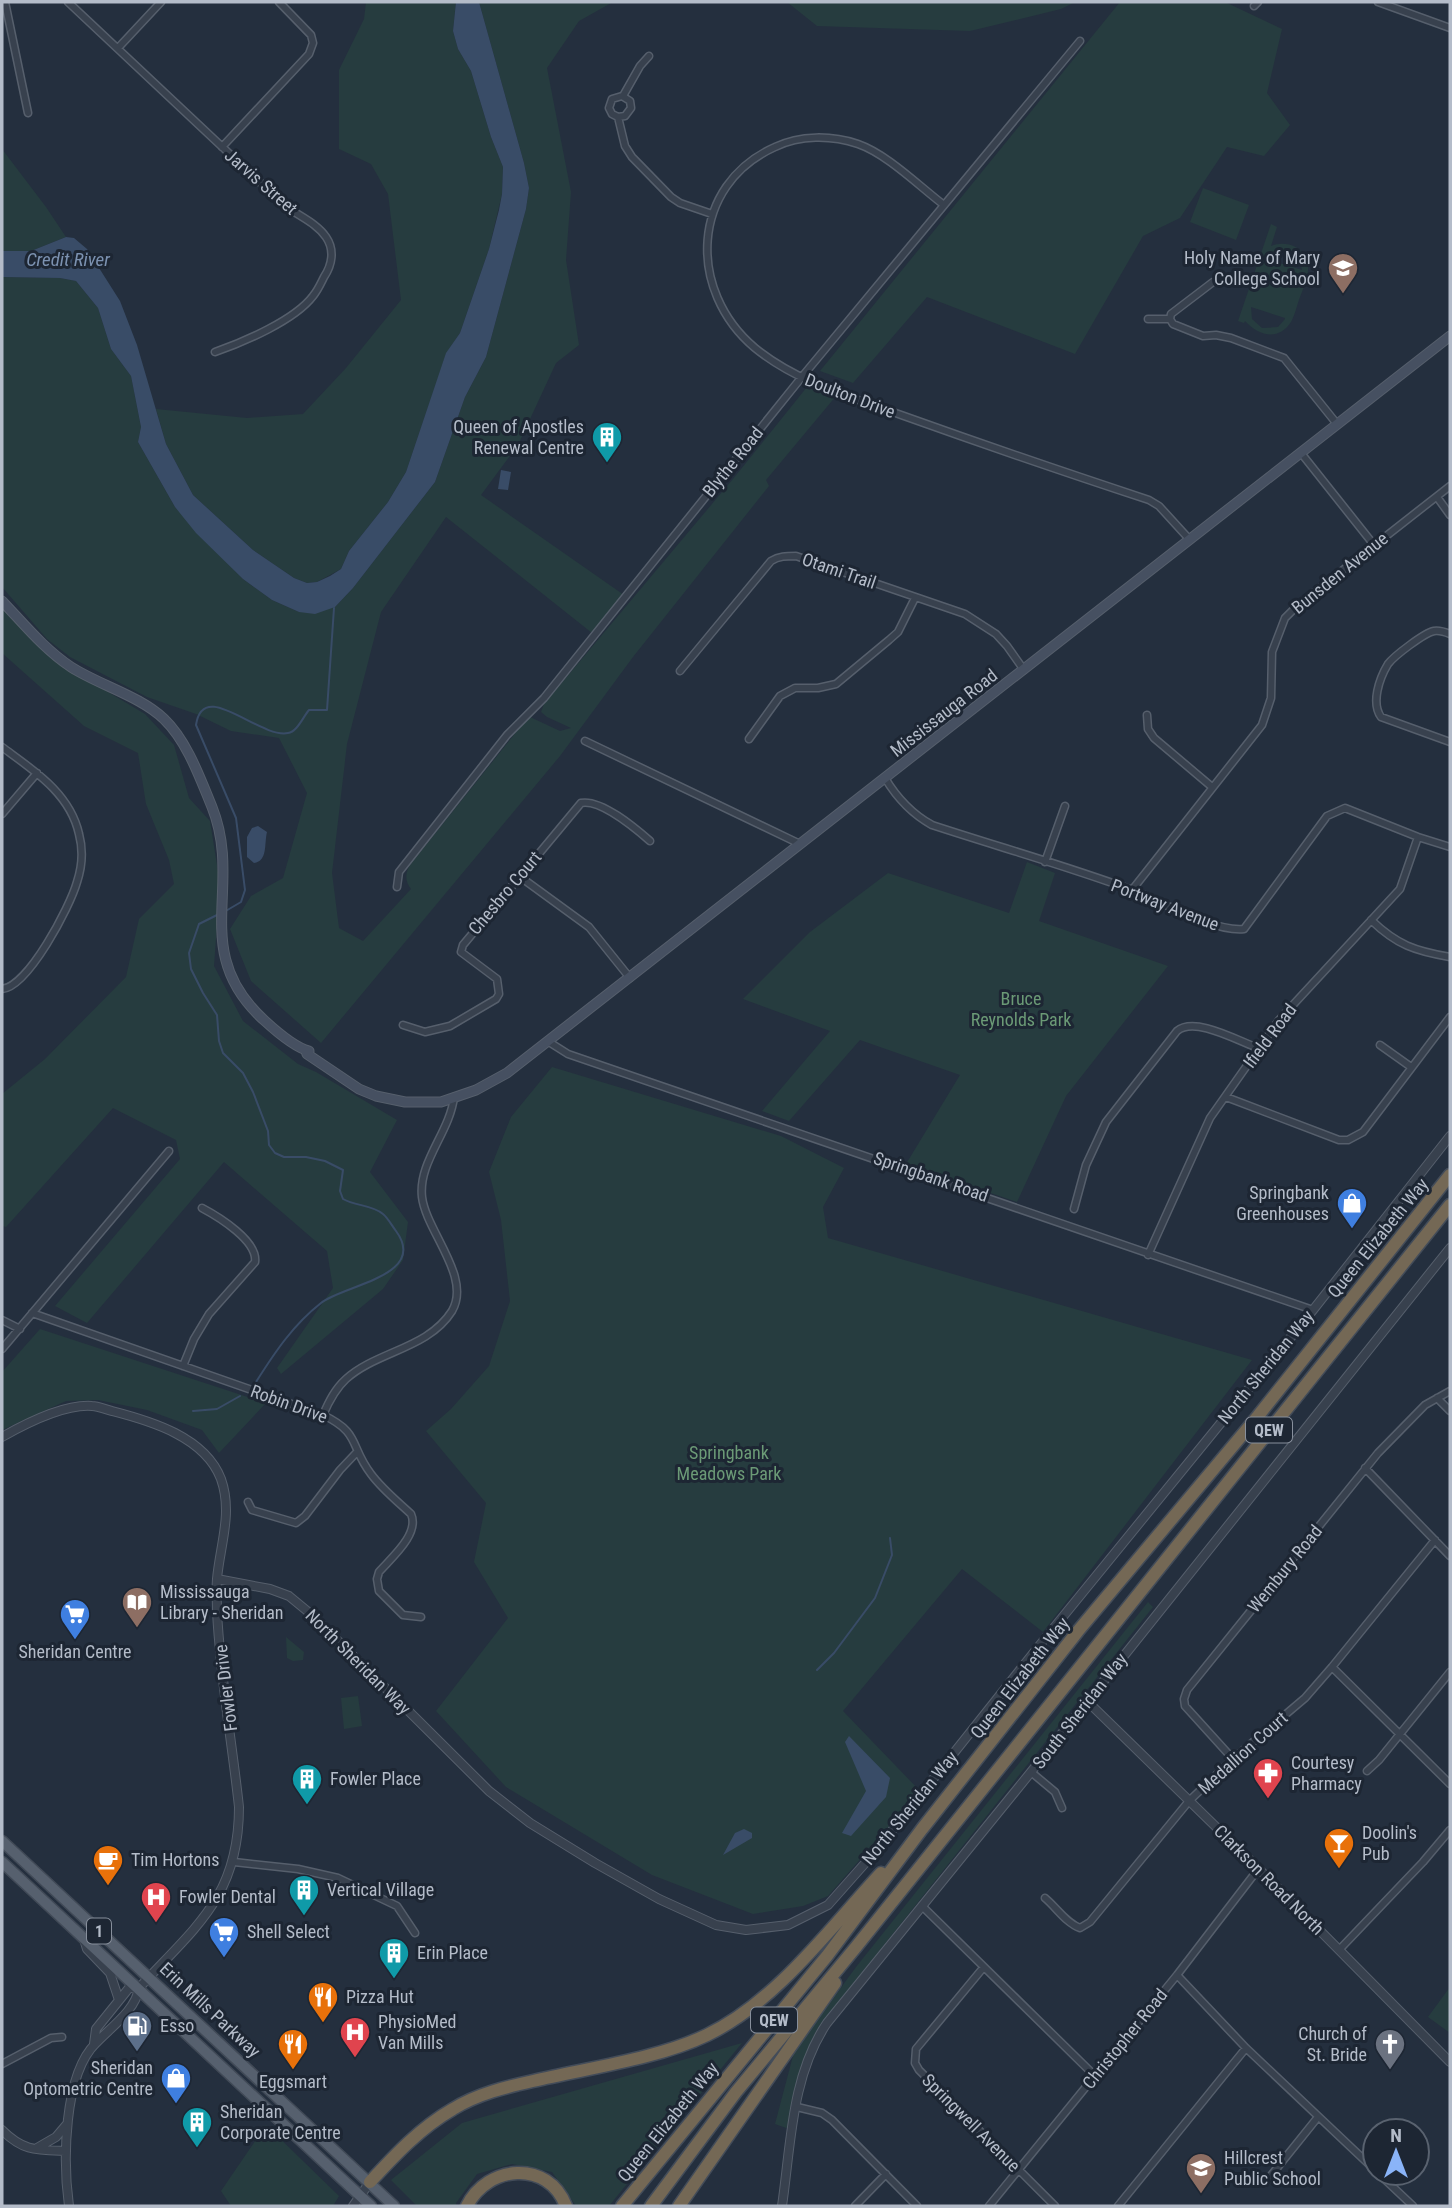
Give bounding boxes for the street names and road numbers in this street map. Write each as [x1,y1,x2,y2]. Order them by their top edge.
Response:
street label: Jarvis Street [221,144,302,219]
street label: Doulton Drive [802,369,898,422]
street label: Blythe Road [698,422,767,501]
street label: Bunsden Avenue [1287,527,1392,618]
street label: Otami Trail [799,548,879,593]
street label: Mississauga Road [886,664,1001,761]
street label: Chesbro Court [464,847,545,939]
street label: Portway Avenue [1108,874,1222,935]
street label: Ifield Road [1239,999,1301,1072]
street label: Springbank Road [871,1147,991,1206]
street label: Queen Elizabeth Way [1323,1173,1433,1302]
street label: North Sheridan Way [1213,1305,1318,1428]
street label: Robin Drive [248,1380,331,1427]
road number: QEW [1246,1418,1292,1442]
street label: Wembury Road [1243,1521,1326,1617]
street label: North Sheridan Way [301,1605,416,1719]
street label: Queen Elizabeth Way [966,1613,1074,1742]
street label: Fowler Drive [210,1643,241,1733]
street label: South Sheridan Way [1028,1648,1132,1773]
street label: Medallion Court [1194,1707,1292,1798]
street label: North Sheridan Way [857,1746,962,1869]
street label: Clarkson Road North [1210,1820,1329,1939]
road number: 1 [87,1918,111,1943]
street label: Erin Mills Parkway [156,1958,265,2062]
street label: Christopher Road [1078,1984,1171,2093]
road number: QEW [751,2008,797,2032]
street label: Queen Elizabeth Way [613,2057,723,2186]
street label: Springwell Avenue [918,2069,1025,2176]

